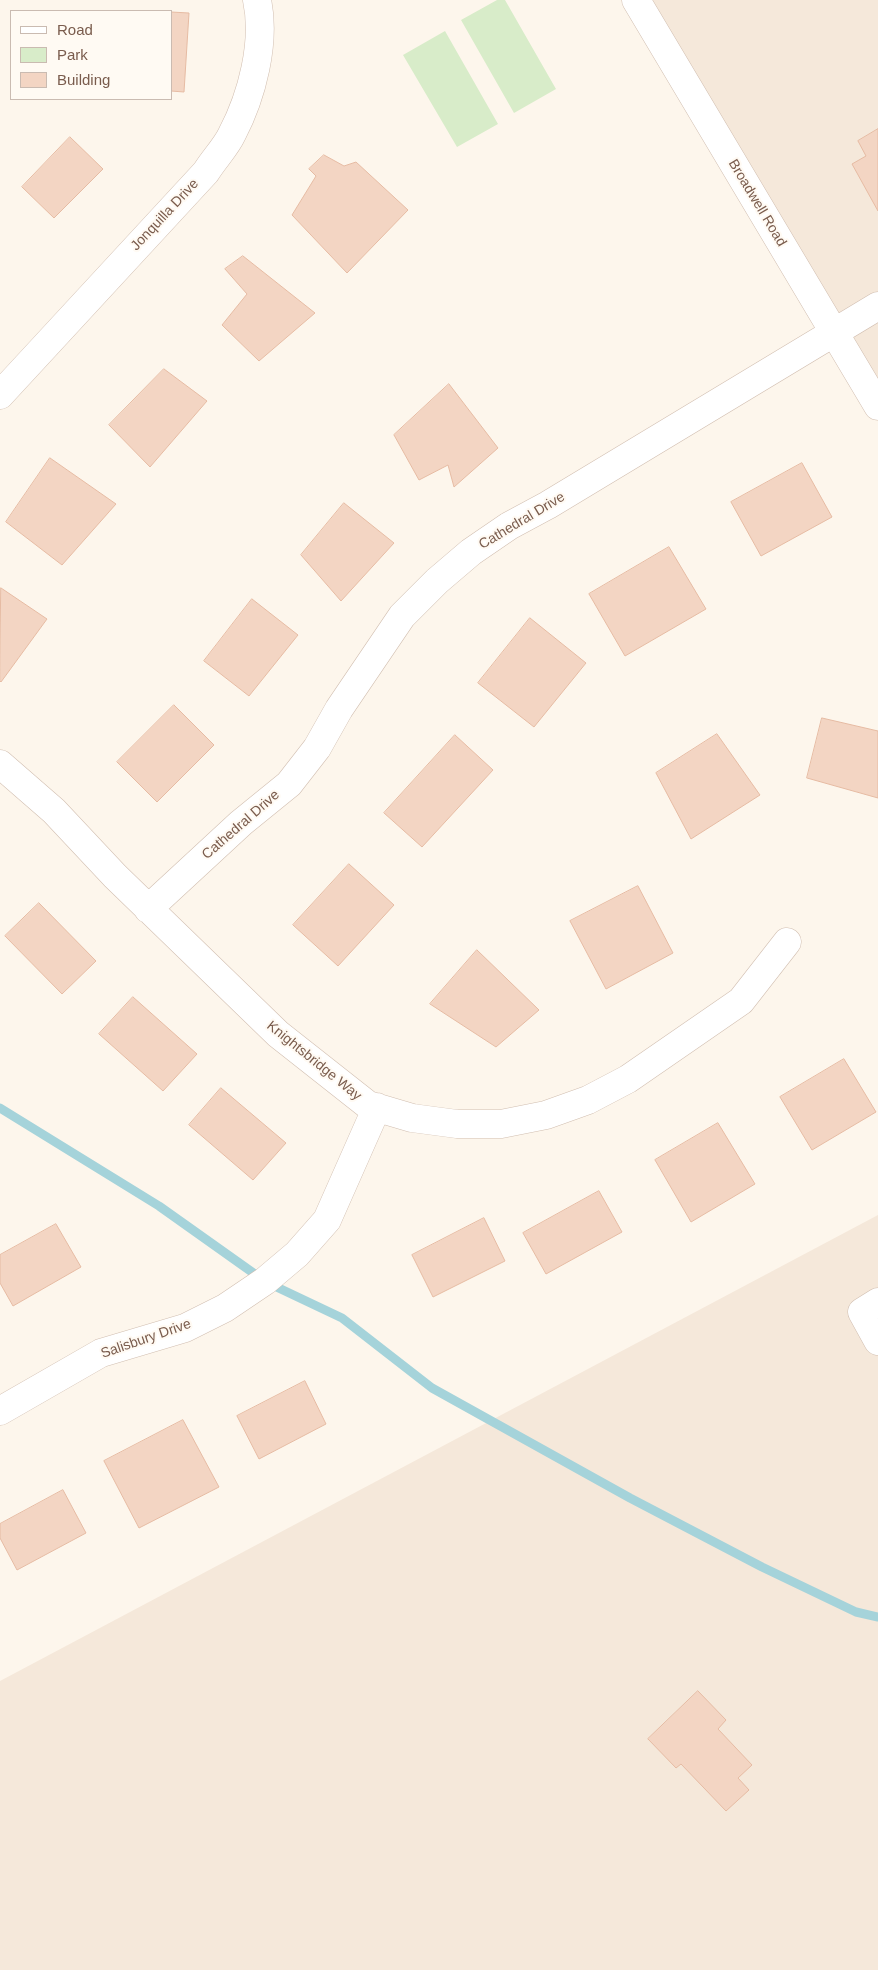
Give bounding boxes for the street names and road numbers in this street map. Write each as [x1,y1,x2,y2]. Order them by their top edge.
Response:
street label: Broadwell Road [724,156,790,250]
street label: Jonquilla Drive [128,176,202,254]
street label: Cathedral Drive [476,489,568,553]
street label: Cathedral Drive [199,787,283,863]
street label: Knightsbridge Way [263,1018,365,1104]
street label: Salisbury Drive [99,1316,193,1362]

